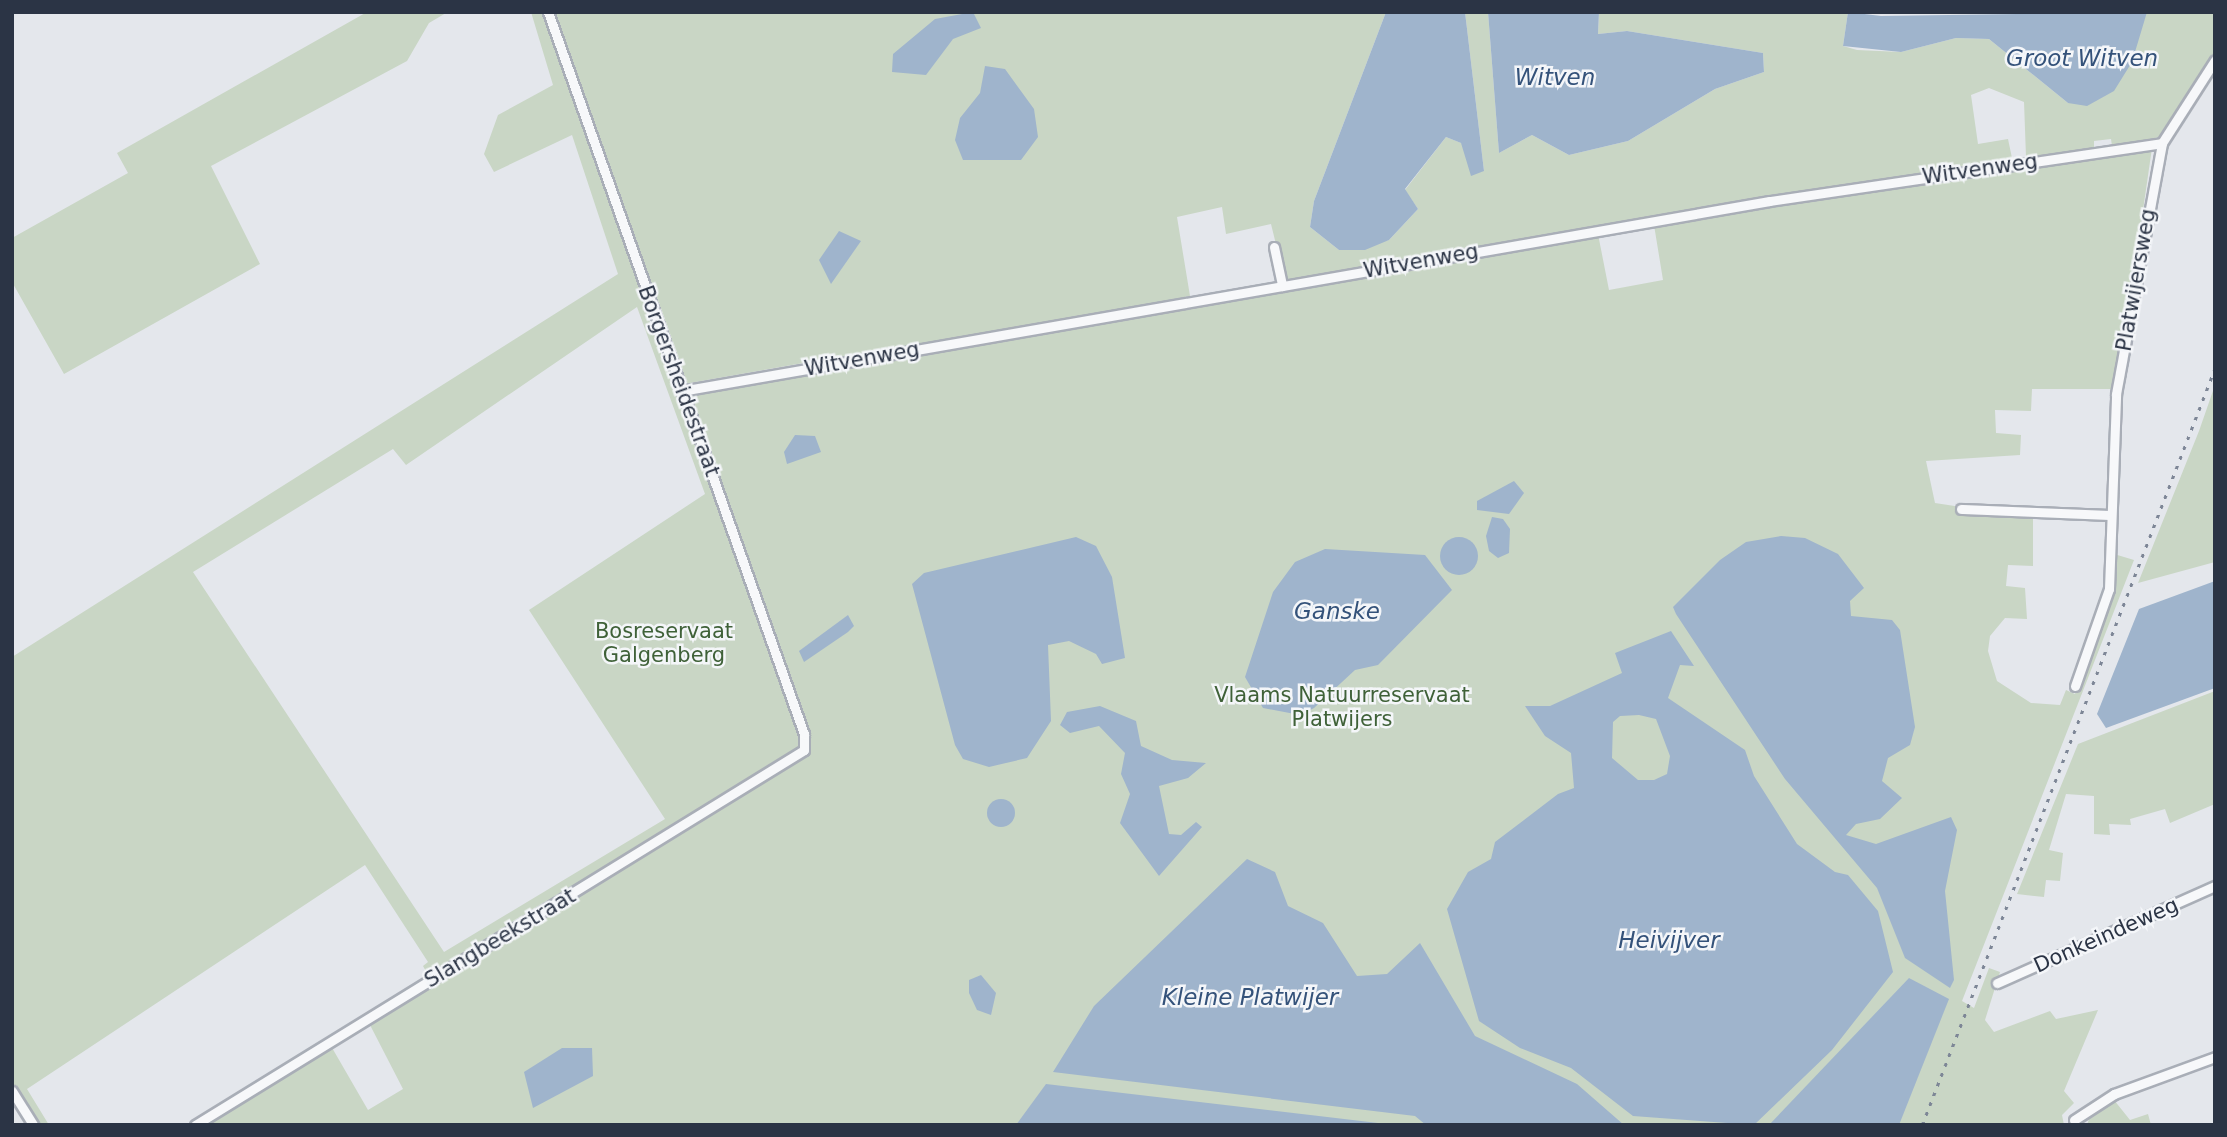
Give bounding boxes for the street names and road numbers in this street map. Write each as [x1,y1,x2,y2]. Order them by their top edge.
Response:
street label: Witvenweg [1921,148,2039,190]
street label: Platwijersweg [2111,207,2161,353]
street label: Witvenweg [1361,238,1481,284]
street label: Borgersheidestraat [633,282,725,480]
street label: Witvenweg [802,336,922,382]
street label: Slangbeekstraat [420,883,580,993]
street label: Donkeindeweg [2030,892,2182,978]

